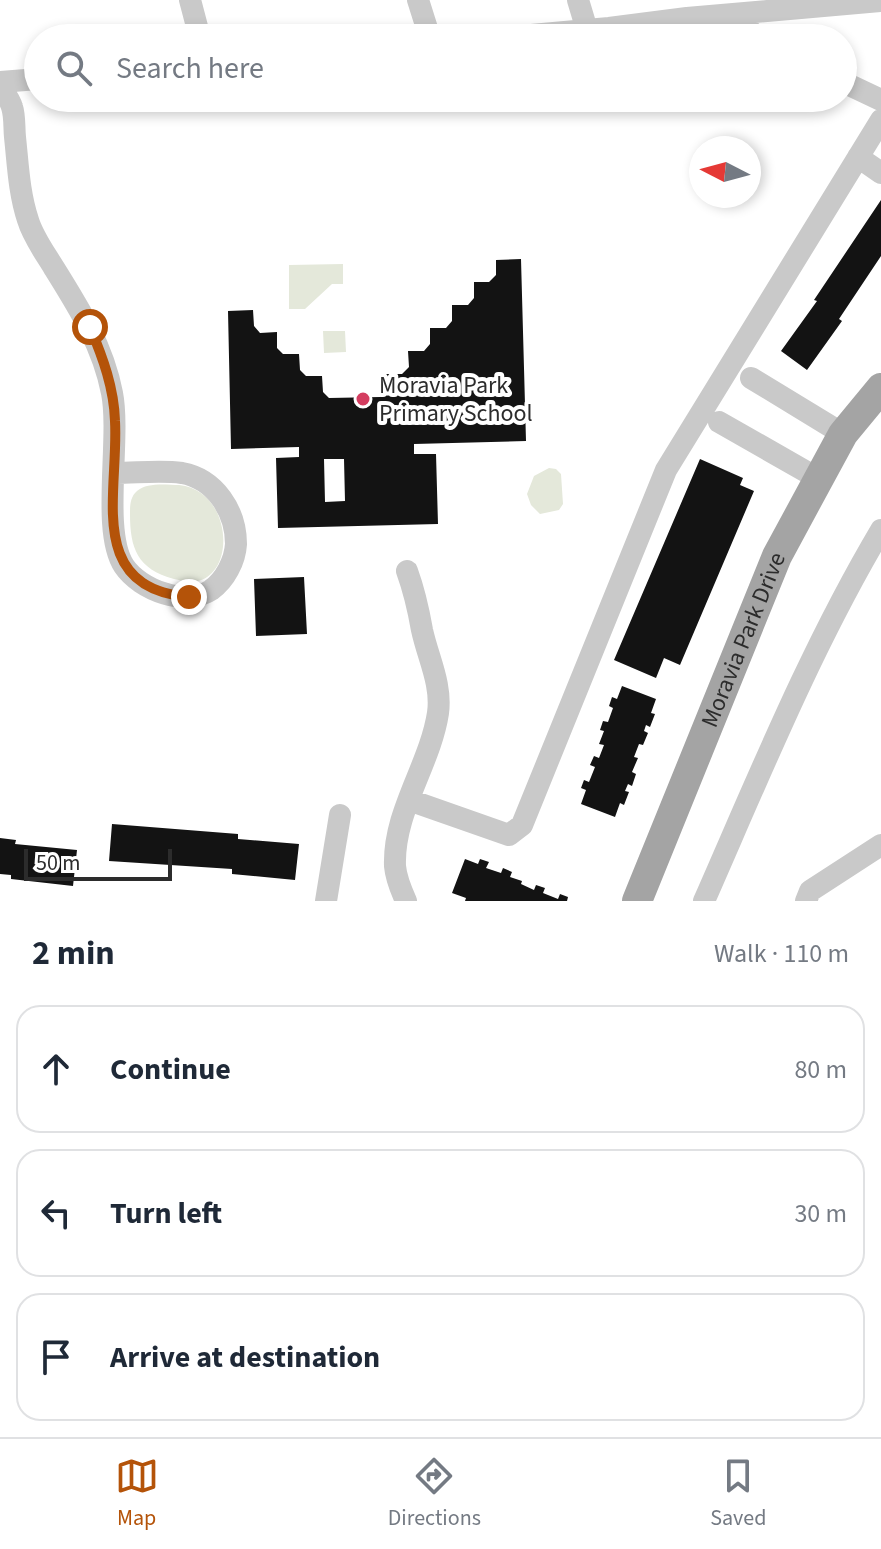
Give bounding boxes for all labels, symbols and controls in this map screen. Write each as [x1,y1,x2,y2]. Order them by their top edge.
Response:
search box [24,24,857,112]
icon: search [52,46,96,90]
text: Search here [116,47,264,90]
north arrow [689,136,761,208]
route start [72,309,108,345]
place label: Moravia Park Primary School [379,368,533,431]
marker: Moravia Park Primary School [354,390,372,408]
street label: Moravia Park Drive [692,547,795,733]
route end [171,579,207,615]
scale bar [24,845,172,881]
text: 50 m [36,847,81,879]
text: 2 min [32,929,115,978]
text: Walk · 110 m [714,935,849,972]
icon: ahead [34,1047,78,1091]
text: Continue [110,1048,231,1091]
text: 80 m [794,1051,847,1088]
icon: left [34,1191,78,1235]
text: Turn left [110,1192,222,1235]
text: 30 m [794,1195,847,1232]
icon: arrive [34,1335,78,1379]
text: Arrive at destination [110,1336,380,1379]
tab: Map [115,1454,159,1534]
tab: Directions [388,1454,481,1534]
tab: Saved [710,1454,766,1534]

